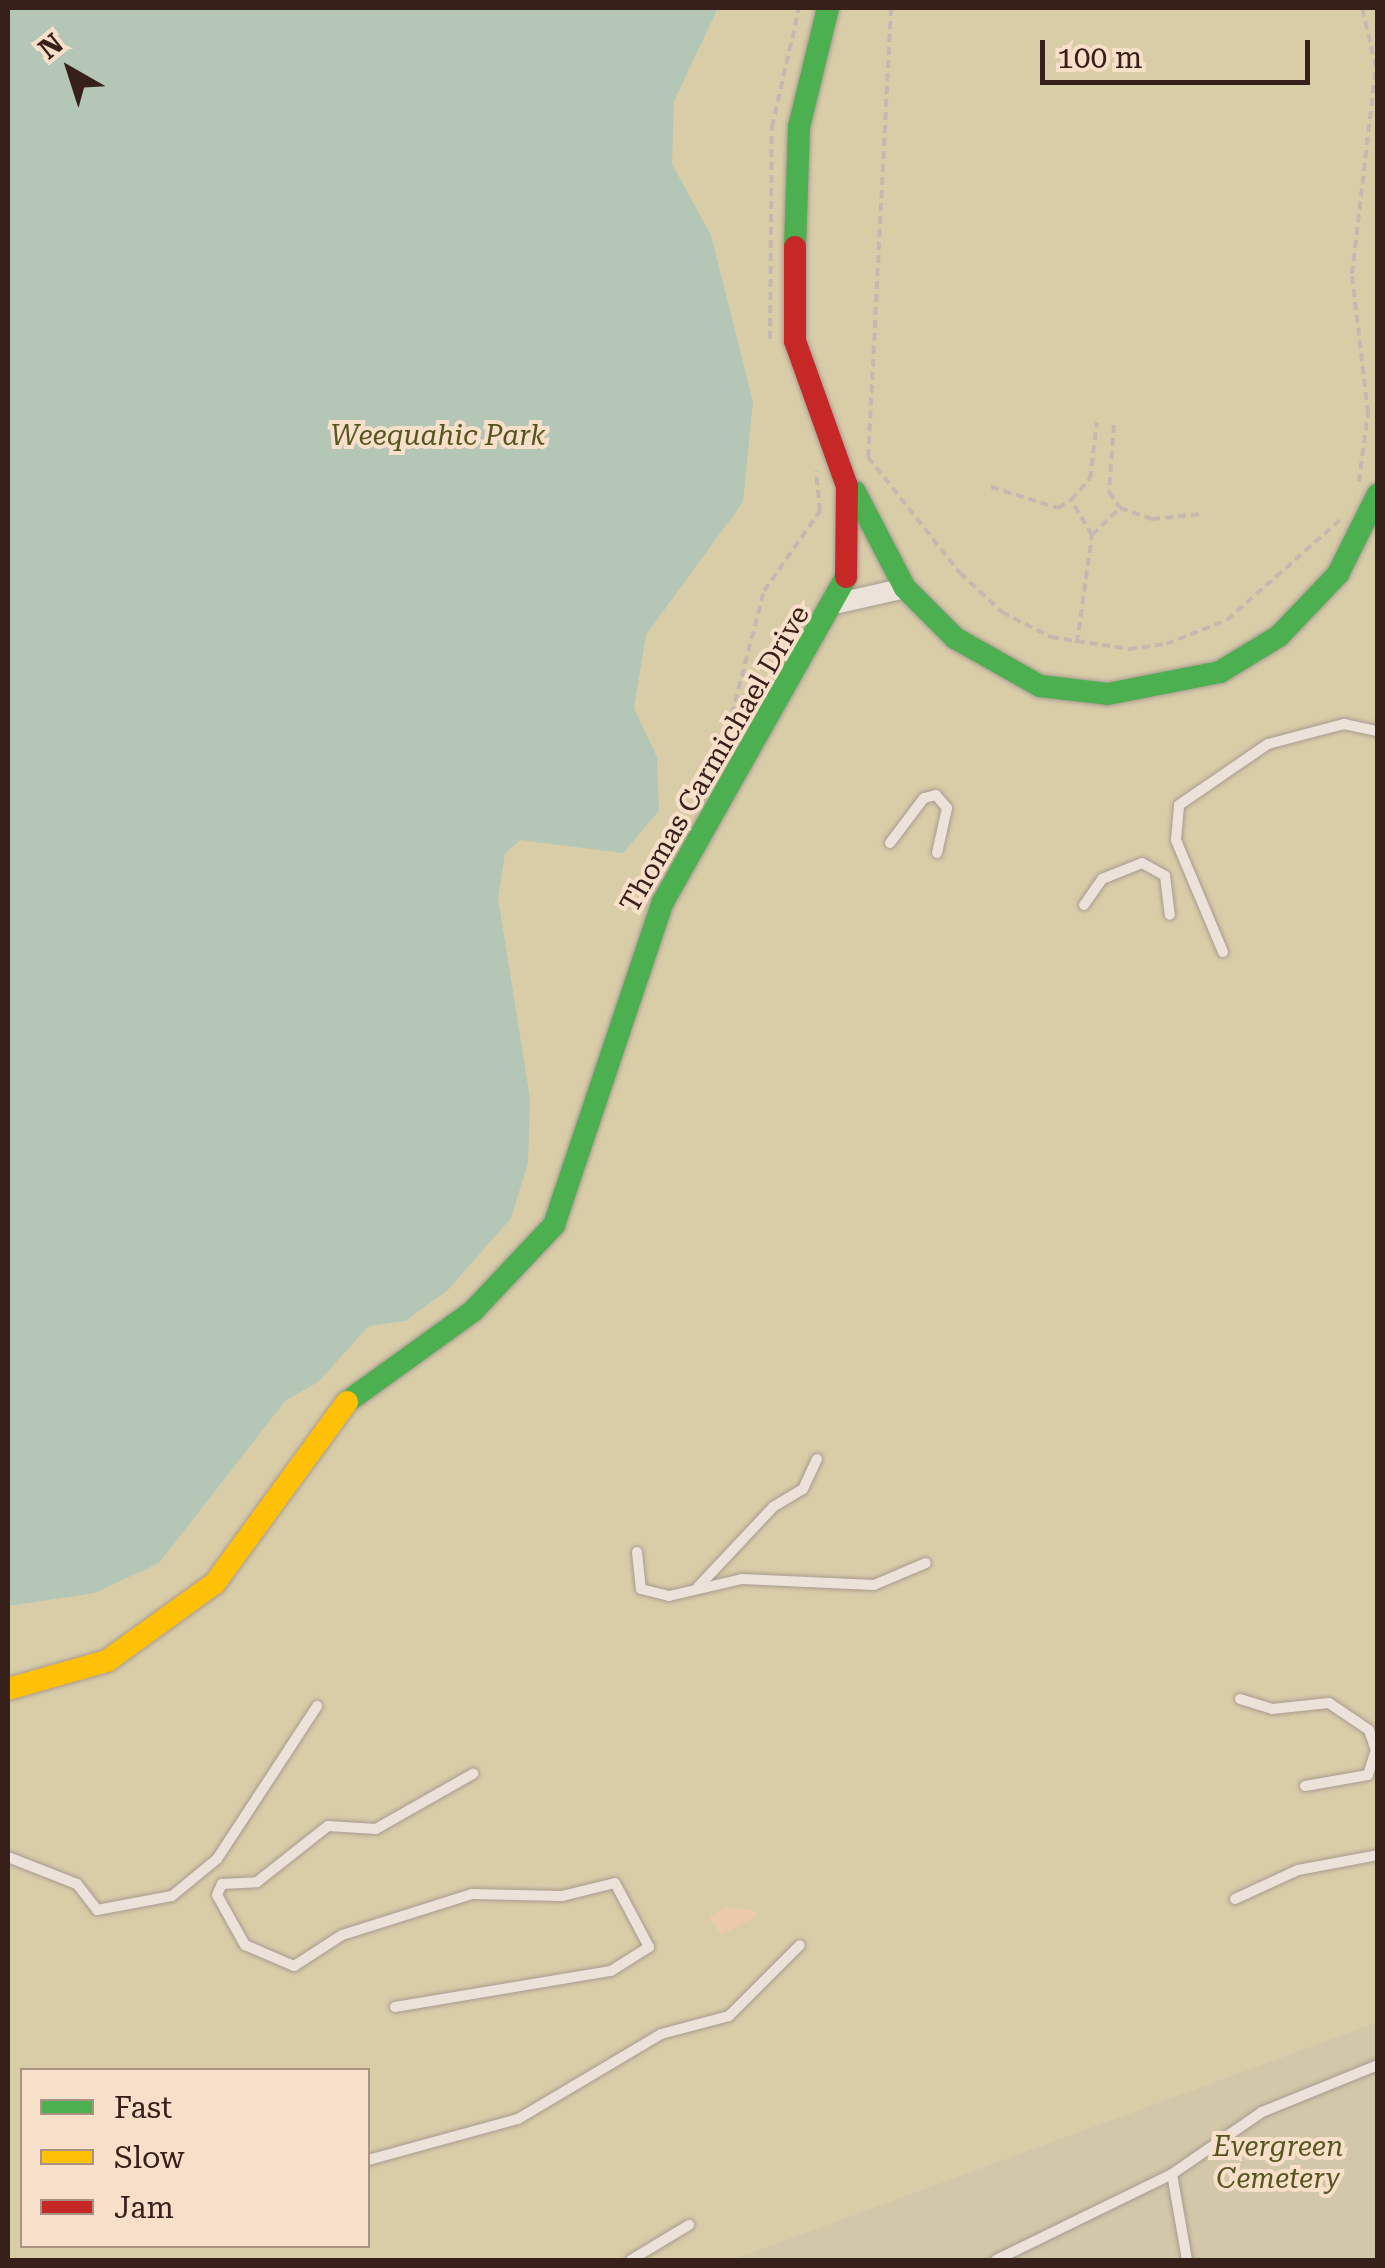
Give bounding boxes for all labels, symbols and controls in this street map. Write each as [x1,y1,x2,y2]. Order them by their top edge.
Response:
north arrow [20,20,120,120]
scale bar [1045,20,1315,82]
text: N [32,27,70,66]
text: 100 m [1057,40,1142,75]
park label: Weequahic Park [331,419,545,453]
street label: Thomas Carmichael Drive [613,600,817,918]
legend [20,2068,370,2248]
text: Fast [114,2090,172,2125]
park label: Evergreen Cemetery [1213,2130,1343,2196]
text: Slow [114,2140,185,2175]
text: Jam [114,2190,174,2225]

